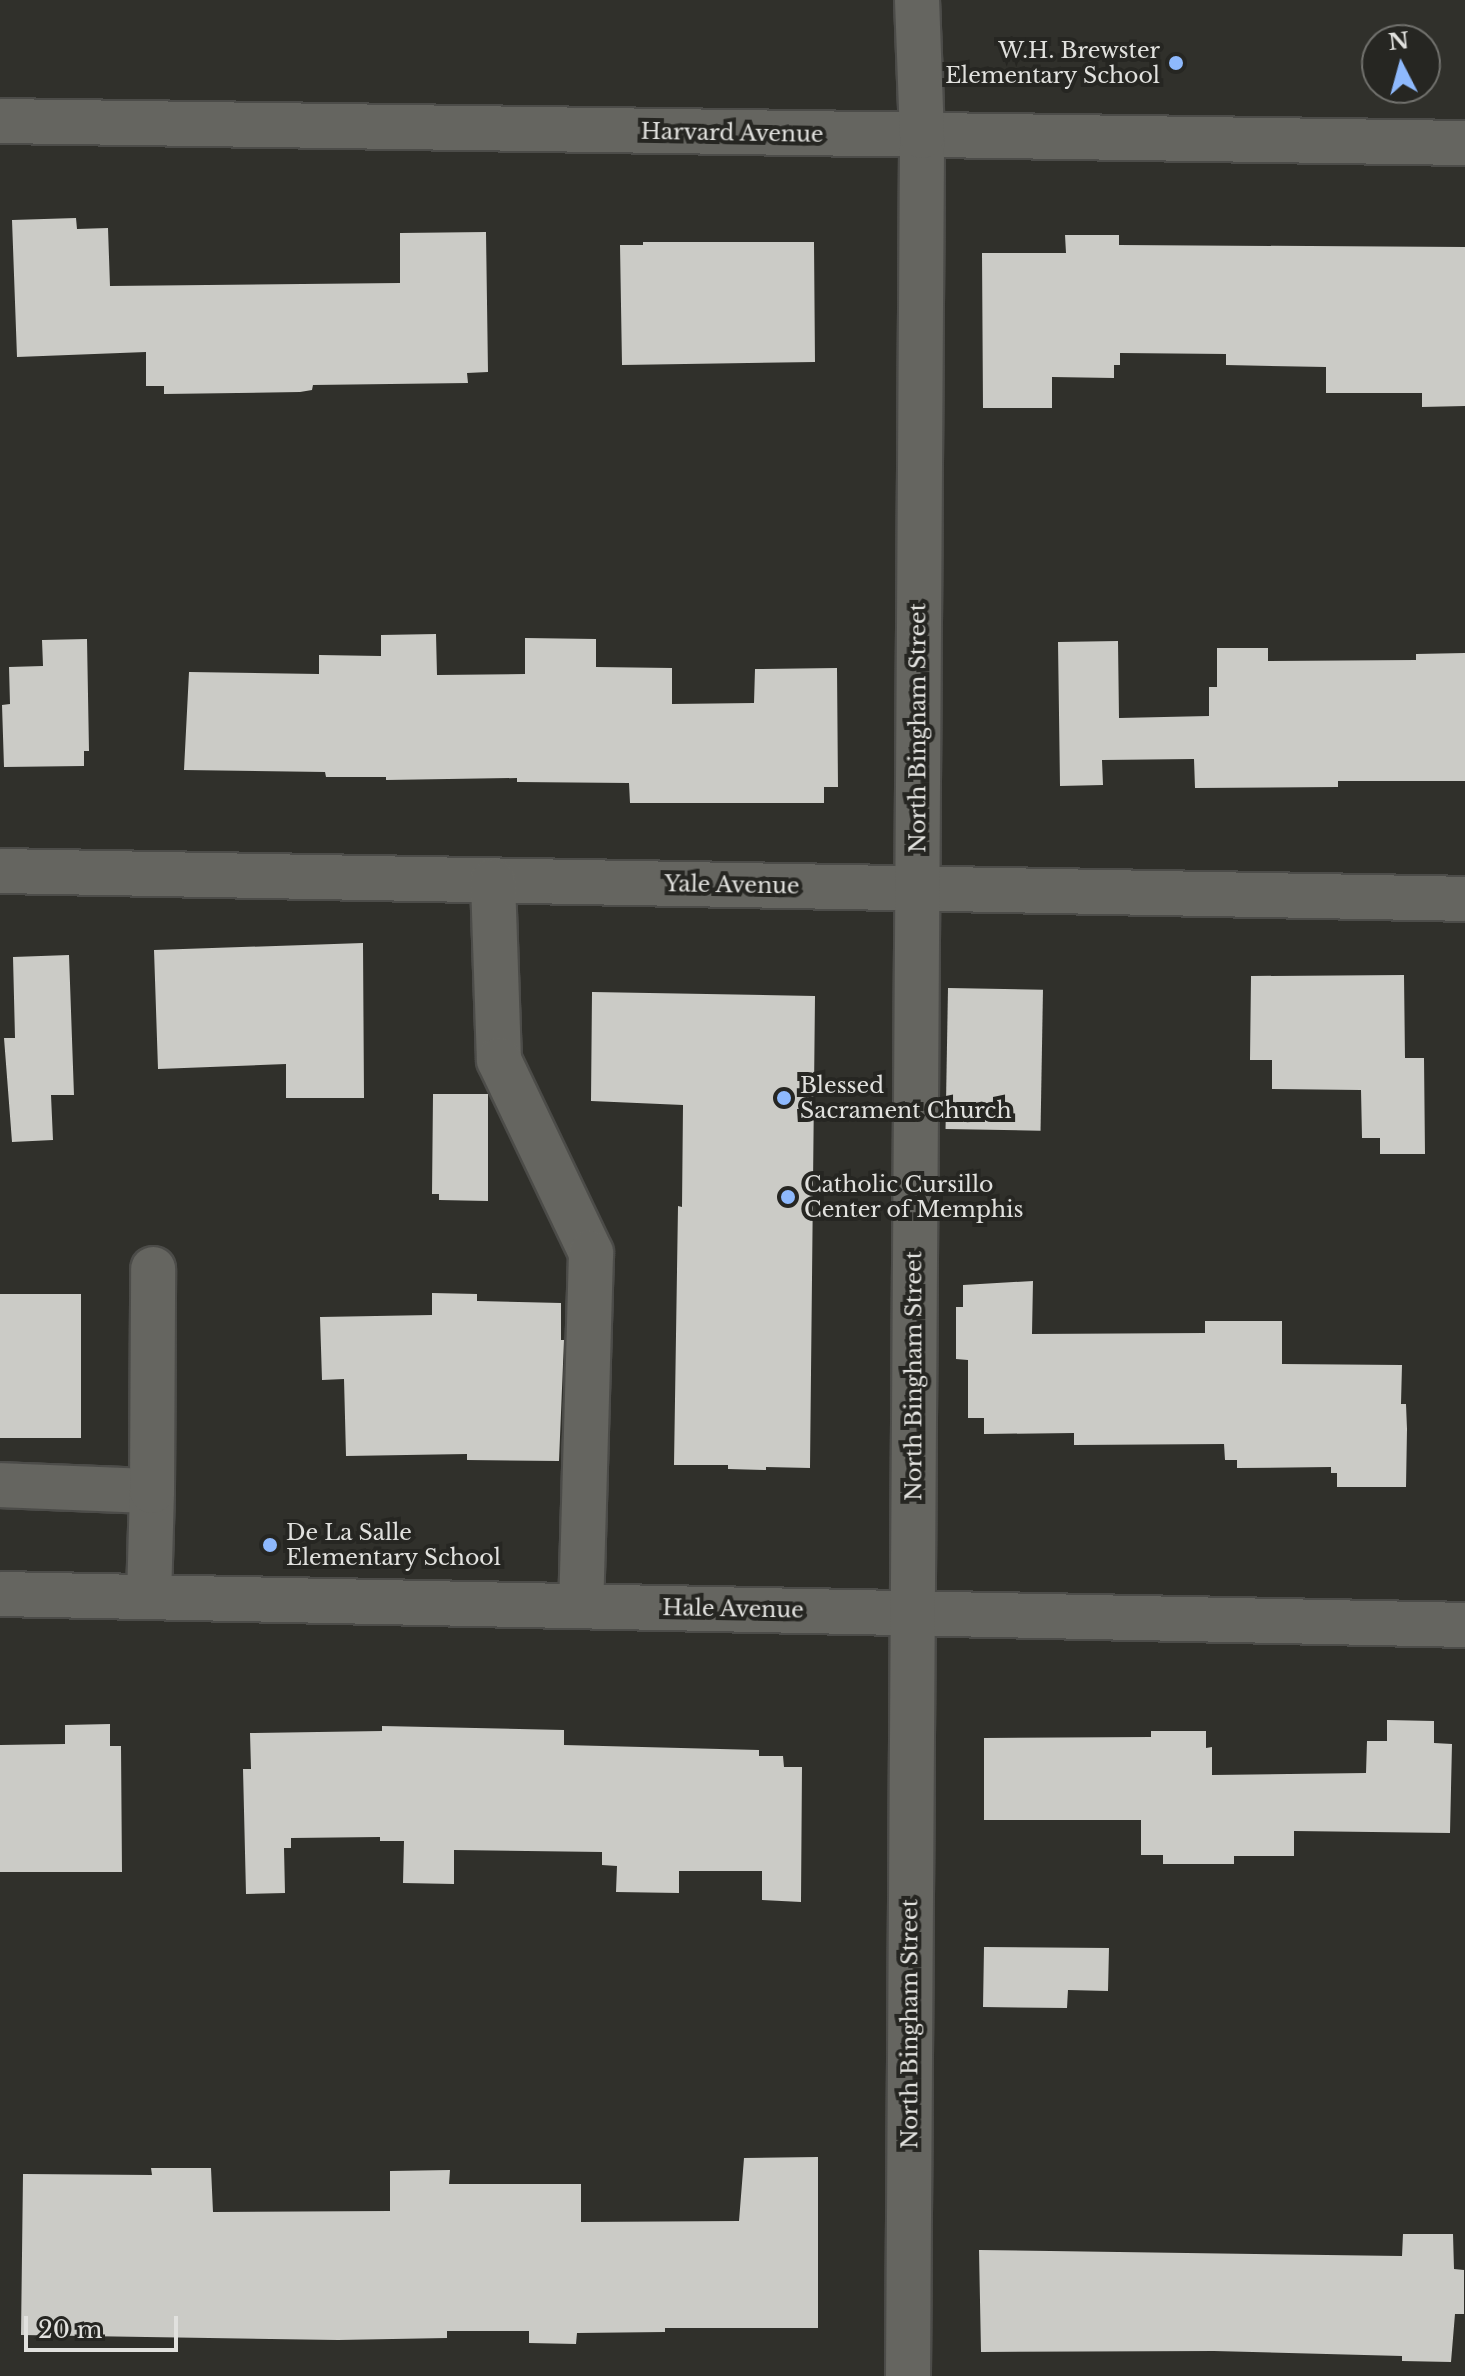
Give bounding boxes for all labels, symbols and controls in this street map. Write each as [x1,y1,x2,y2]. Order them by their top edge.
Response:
north arrow [1361,24,1441,104]
text: N [1387,27,1410,56]
place label: W.H. Brewster Elementary School [944,37,1160,88]
marker: W.H. Brewster Elementary School [1167,54,1185,72]
street label: Harvard Avenue [640,118,824,148]
street label: North Bingham Street [905,603,931,853]
street label: Yale Avenue [664,871,800,899]
place label: Blessed Sacrament Church [800,1072,1012,1124]
marker: Blessed Sacrament Church [775,1089,793,1107]
place label: Catholic Cursillo Center of Memphis [804,1171,1024,1222]
marker: Catholic Cursillo Center of Memphis [779,1188,797,1206]
street label: North Bingham Street [901,1251,927,1501]
place label: De La Salle Elementary School [286,1519,502,1570]
marker: De La Salle Elementary School [261,1536,279,1554]
street label: Hale Avenue [662,1595,804,1623]
street label: North Bingham Street [897,1899,923,2149]
scale bar [28,2300,182,2350]
text: 20 m [38,2315,103,2344]

